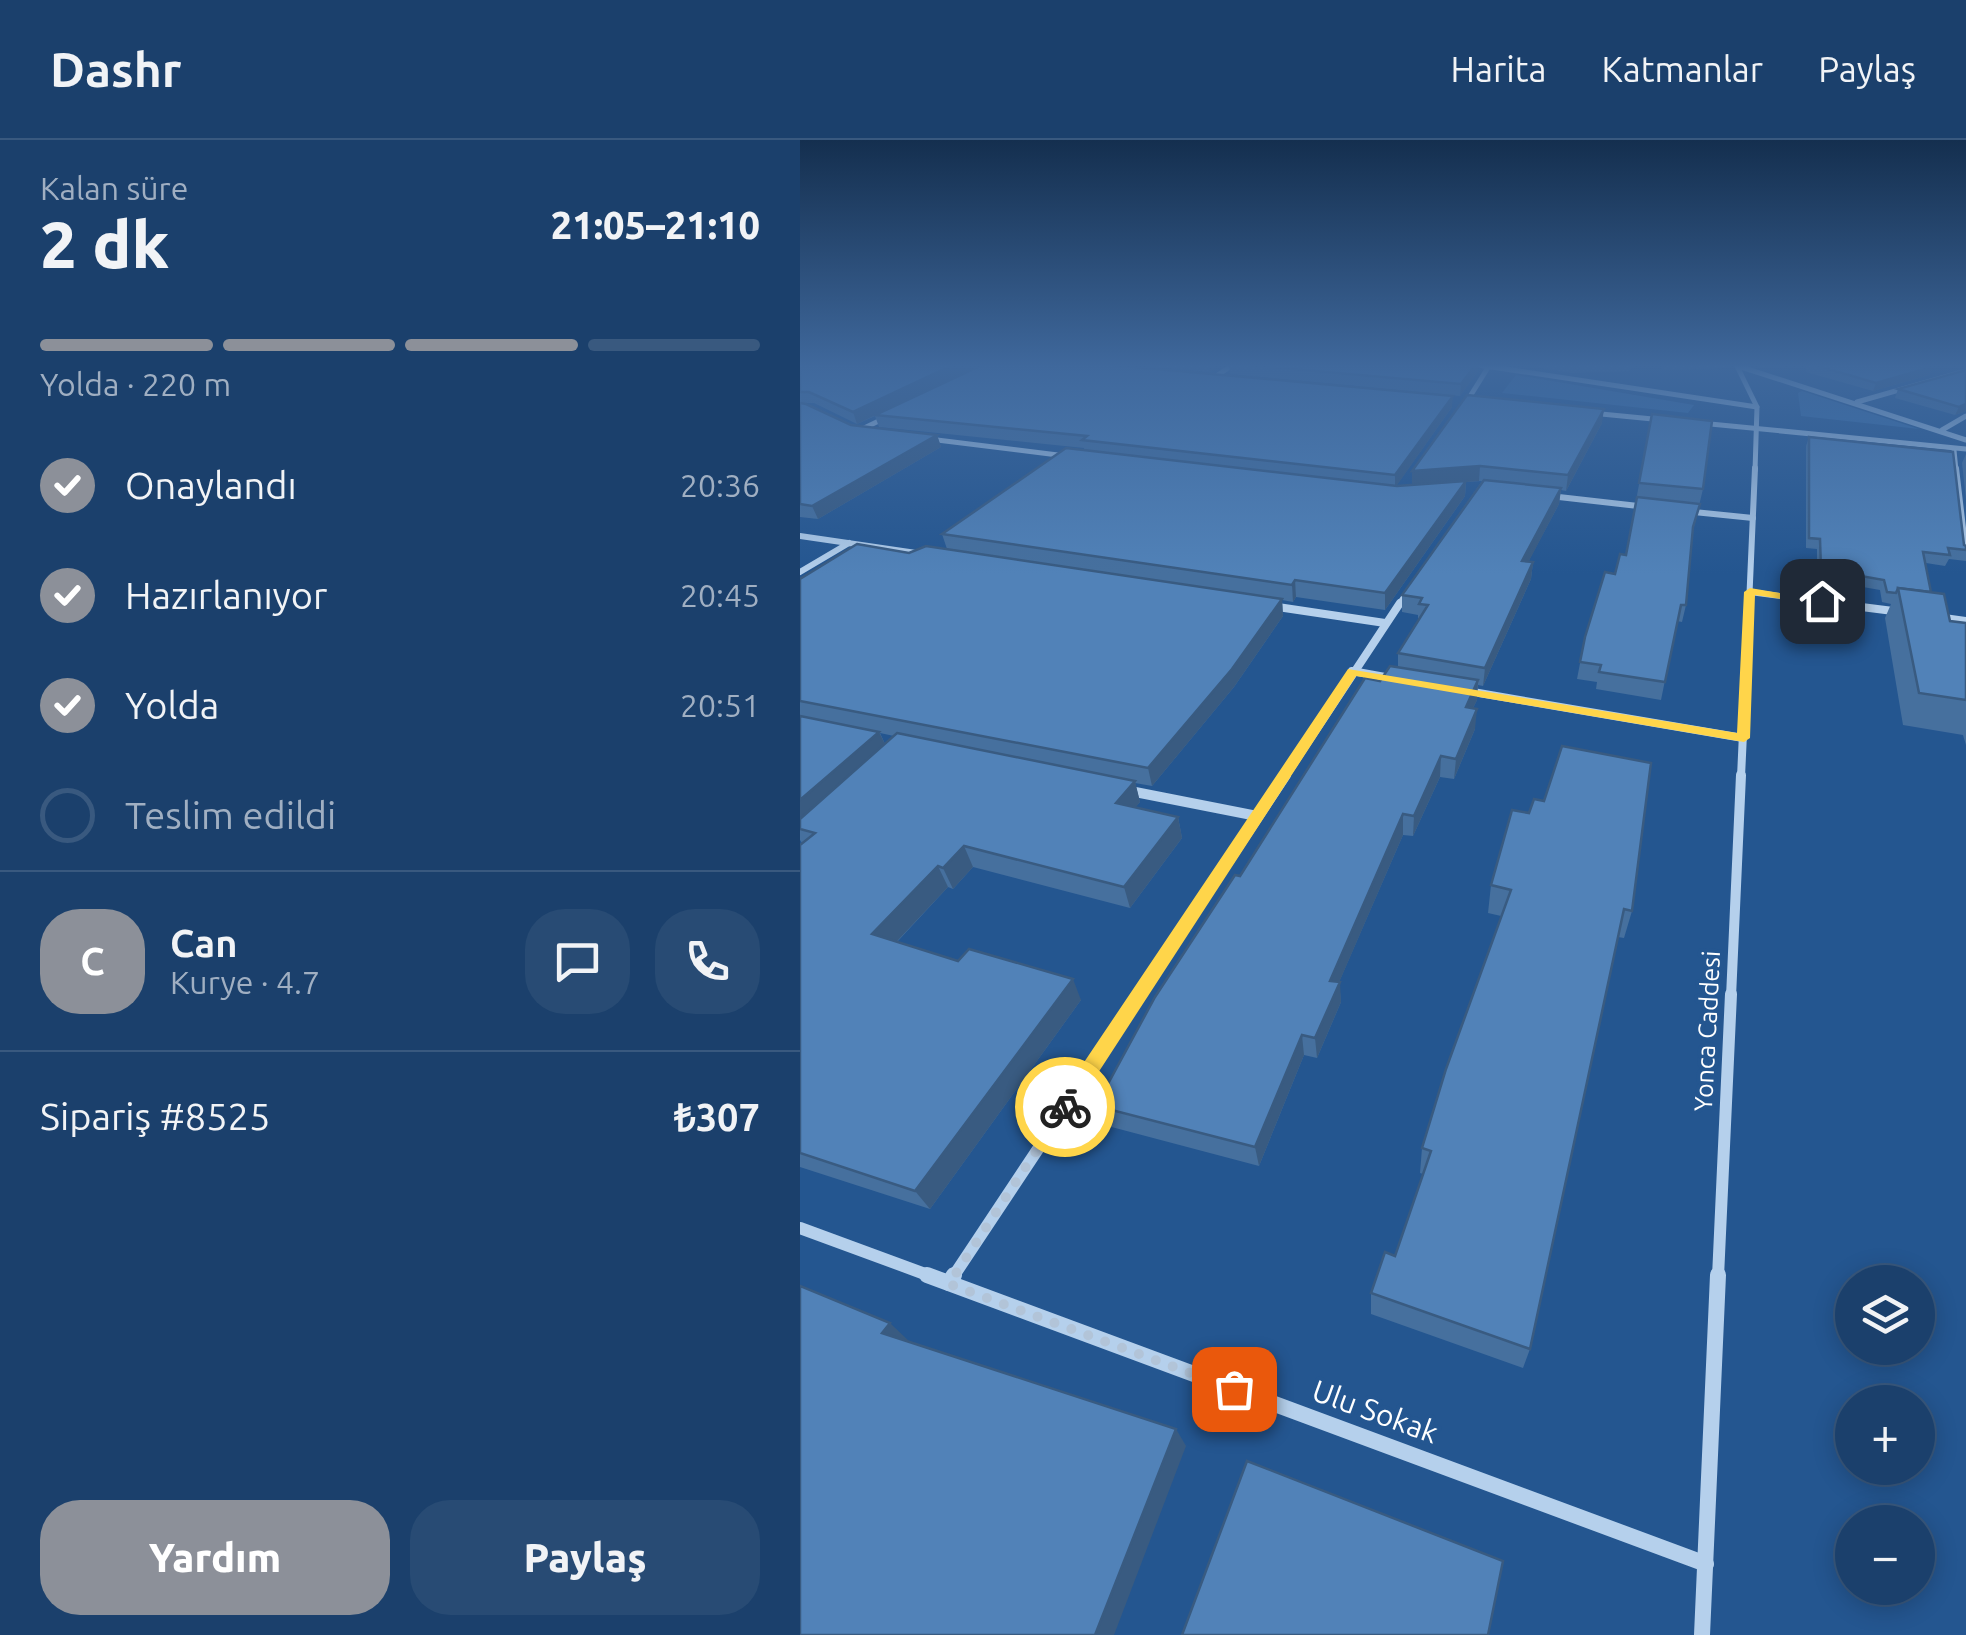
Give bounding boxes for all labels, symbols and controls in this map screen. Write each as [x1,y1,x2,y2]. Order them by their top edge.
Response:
text: Dashr [50,42,182,96]
text: Harita [1451,49,1546,89]
text: Katmanlar [1601,49,1763,89]
text: Paylaş [1818,49,1916,89]
text: Kalan süre [40,170,188,206]
text: 21:05–21:10 [551,204,760,246]
text: 2 dk [40,207,169,280]
text: Yolda · 220 m [40,366,231,402]
icon: check [40,458,95,513]
text: Onaylandı [125,464,297,506]
text: 20:36 [680,467,760,503]
pin [1780,559,1865,644]
icon: check [40,568,95,623]
text: Hazırlanıyor [125,574,327,616]
icon: home [1795,574,1850,629]
text: 20:45 [680,577,760,613]
icon: check [40,678,95,733]
text: Yolda [125,684,219,726]
text: 20:51 [680,687,760,723]
text: Teslim edildi [125,794,336,836]
button: chat [525,909,630,1014]
button: phone [655,909,760,1014]
text: Can [170,922,237,964]
text: C [80,940,105,982]
street label: Yonca Caddesi [1689,950,1725,1112]
text: Kurye · 4.7 [170,964,320,1000]
courier [1015,1057,1115,1157]
icon: bike [1038,1080,1093,1135]
text: Sipariş #8525 [40,1095,270,1137]
text: ₺307 [674,1096,760,1138]
map controls [1835,1265,1935,1605]
button: layers [1835,1265,1935,1365]
pin [1192,1347,1277,1432]
icon: bag [1207,1362,1262,1417]
street label: Ulu Sokak [1308,1373,1443,1449]
button: + [1835,1385,1935,1485]
button: Yardım [40,1500,390,1615]
button: Paylaş [410,1500,760,1615]
button: − [1835,1505,1935,1605]

